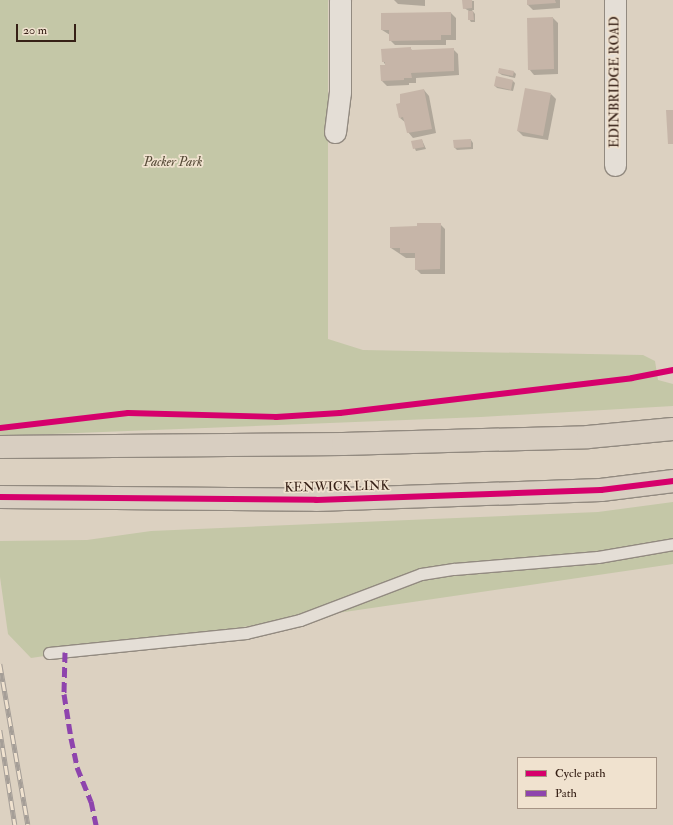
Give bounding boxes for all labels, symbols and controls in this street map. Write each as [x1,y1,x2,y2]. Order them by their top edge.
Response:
scale bar [18,16,78,42]
street label: EDINBRIDGE ROAD [607,16,623,148]
text: 20 m [23,23,47,38]
park label: Packer Park [144,154,202,170]
street label: KENWICK LINK [284,478,390,496]
legend [517,757,657,809]
text: Cycle path [555,766,605,781]
text: Path [555,786,577,801]

